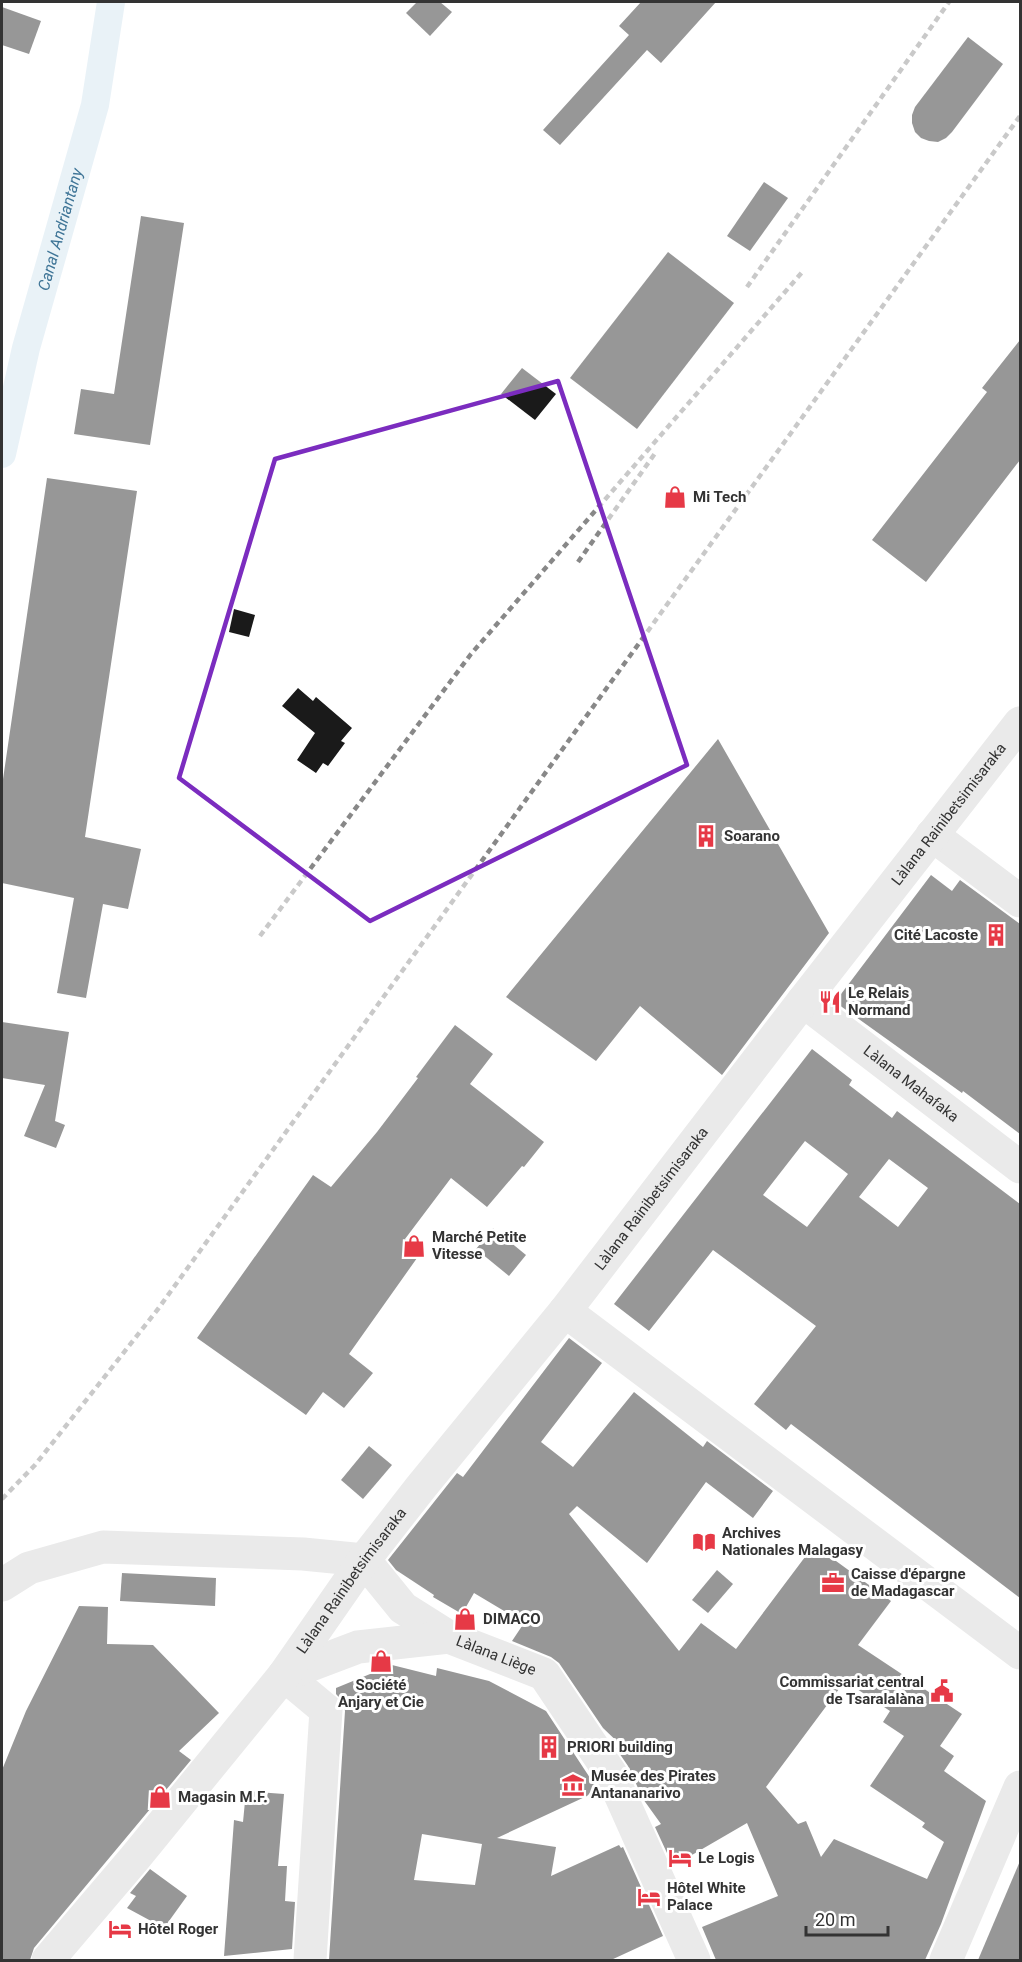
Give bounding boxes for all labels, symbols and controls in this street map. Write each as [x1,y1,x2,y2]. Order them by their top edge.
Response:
water label: Canal Andriantany [34,166,87,293]
shop icon: Mi Tech [662,484,688,510]
place label: Mi Tech [693,488,746,506]
street label: Làlana Rainibetsimisaraka [888,739,1010,889]
building icon: Soarano [693,823,719,849]
place label: Soarano [724,827,780,845]
building icon: Cité Lacoste [983,922,1009,948]
place label: Cité Lacoste [894,926,978,944]
place label: Le Relais Normand [848,984,910,1019]
restaurant icon: Le Relais Normand [817,989,843,1015]
street label: Làlana Mahafaka [860,1041,962,1126]
street label: Làlana Rainibetsimisaraka [591,1123,712,1274]
place label: Marché Petite Vitesse [432,1228,526,1263]
shop icon: Marché Petite Vitesse [401,1233,427,1259]
street label: Làlana Rainibetsimisaraka [293,1504,410,1657]
place label: Archives Nationales Malagasy [722,1524,864,1559]
library icon: Archives Nationales Malagasy [691,1529,717,1555]
place label: Caisse d'épargne de Madagascar [851,1565,965,1600]
office icon: Caisse d'épargne de Madagascar [820,1570,846,1596]
shop icon: DIMACO [452,1606,478,1632]
place label: DIMACO [483,1610,541,1628]
street label: Làlana Liège [453,1632,539,1679]
shop icon: Société Anjary et Cie [368,1648,394,1674]
place label: Commissariat central de Tsaralalàna [779,1673,924,1708]
place label: Société Anjary et Cie [338,1676,424,1711]
public building icon: Commissariat central de Tsaralalàna [929,1678,955,1704]
building icon: PRIORI building [536,1734,562,1760]
place label: PRIORI building [567,1738,673,1756]
place label: Musée des Pirates Antananarivo [591,1767,716,1802]
museum icon: Musée des Pirates Antananarivo [560,1772,586,1798]
shop icon: Magasin M.F. [147,1784,173,1810]
place label: Magasin M.F. [178,1788,268,1806]
hotel icon: Le Logis [667,1845,693,1871]
place label: Le Logis [698,1849,755,1867]
place label: Hôtel White Palace [667,1879,746,1914]
hotel icon: Hôtel White Palace [636,1884,662,1910]
scale bar [806,1899,888,1937]
text: 20 m [815,1909,855,1930]
hotel icon: Hôtel Roger [107,1916,133,1942]
place label: Hôtel Roger [138,1920,219,1938]

